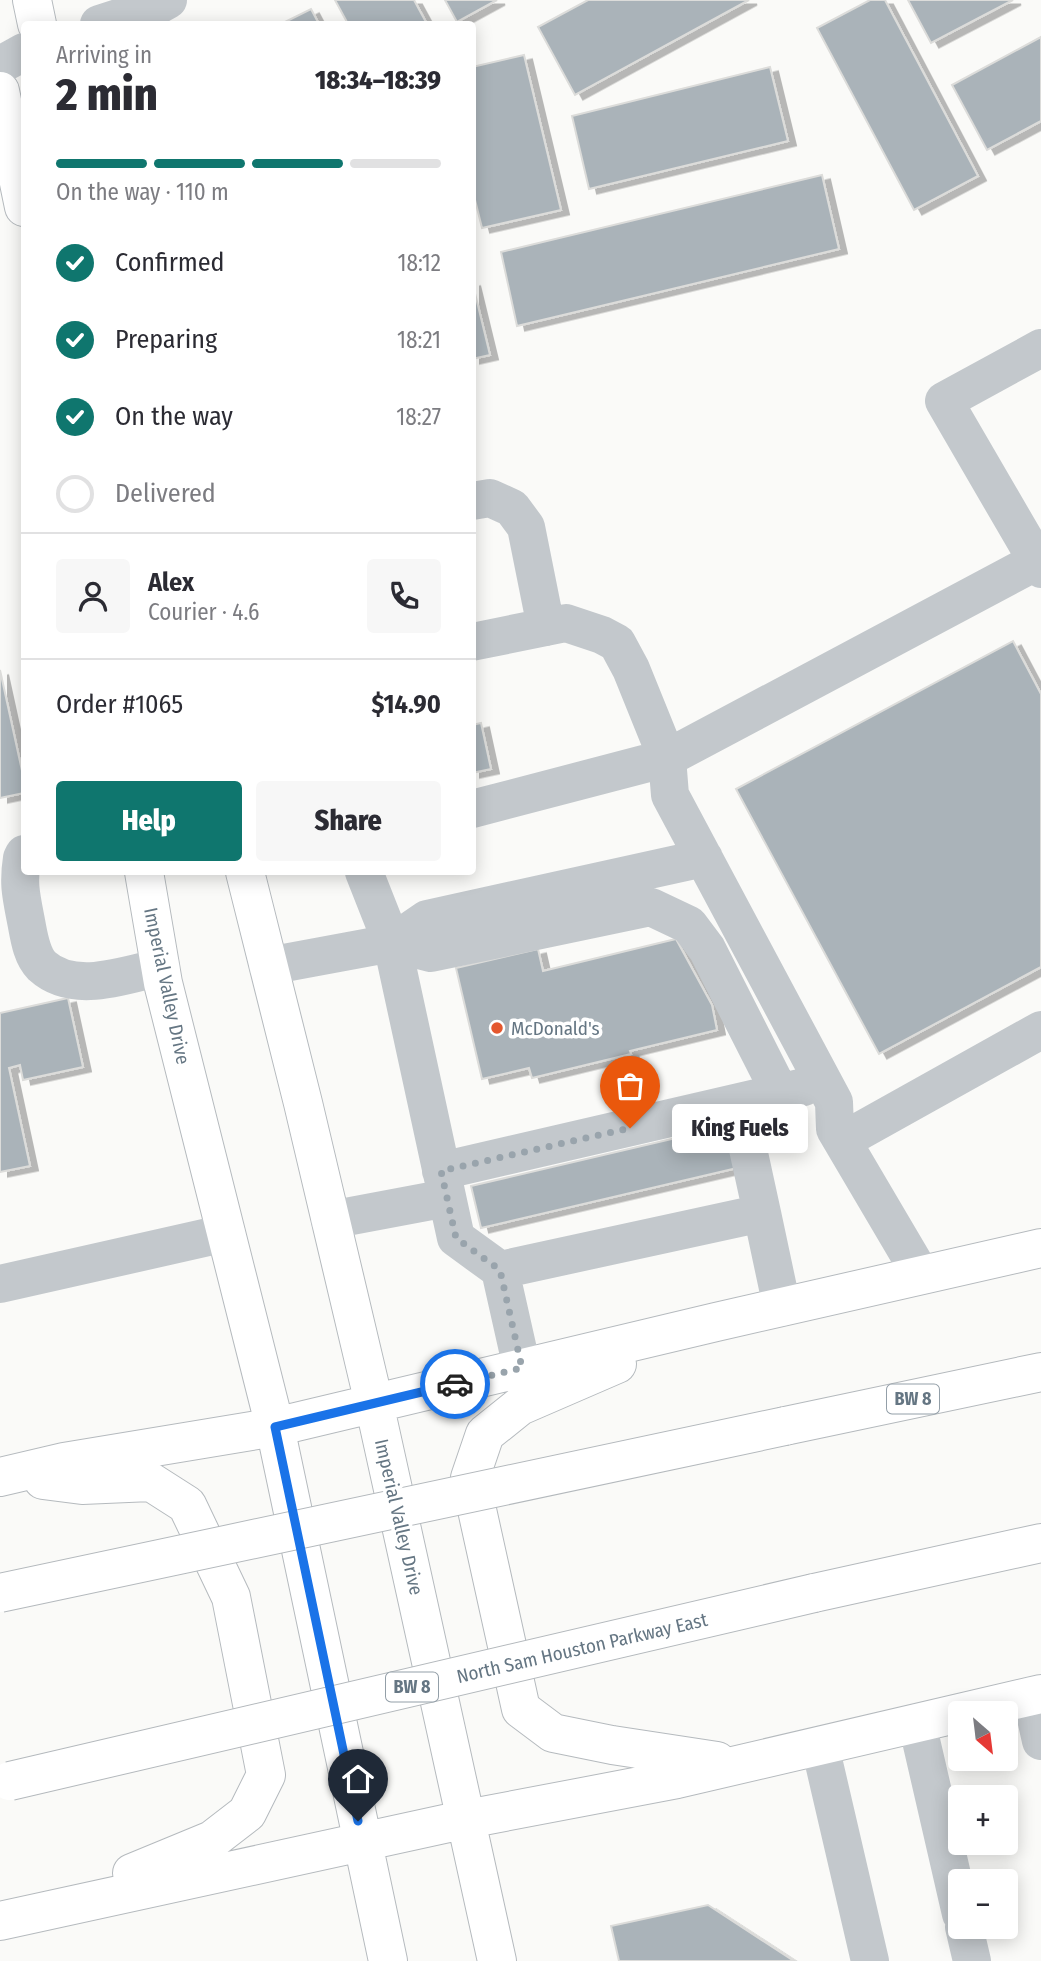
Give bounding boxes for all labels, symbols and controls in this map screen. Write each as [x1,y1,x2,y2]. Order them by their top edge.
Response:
text: Arriving in [56,41,152,69]
text: 18:34–18:39 [315,65,441,96]
text: 2 min [56,67,158,122]
text: On the way · 110 m [56,178,229,206]
icon: check [56,244,94,282]
text: Confirmed [115,247,225,278]
text: 18:12 [397,249,441,277]
icon: check [56,321,94,359]
text: Preparing [115,324,217,355]
text: 18:21 [397,326,441,354]
icon: check [56,398,94,436]
text: On the way [115,401,233,432]
text: 18:27 [396,403,441,431]
text: Delivered [115,478,216,509]
button: person [56,559,130,633]
button: phone [367,559,441,633]
text: Alex [148,567,194,598]
text: Courier · 4.6 [148,598,259,626]
text: Order #1065 [56,689,183,720]
text: $14.90 [372,689,441,720]
button: Help [56,781,242,861]
button: Share [256,781,441,861]
street label: Imperial Valley Drive [139,906,195,1066]
place label: McDonald's [511,1017,600,1040]
marker: McDonald's [489,1020,505,1036]
pin [600,1056,660,1128]
icon: bag [611,1067,649,1105]
callout: King Fuels [672,1104,808,1152]
text: King Fuels [691,1114,789,1142]
courier [420,1349,490,1419]
icon: car [436,1365,474,1403]
road number: BW 8 [887,1384,939,1414]
street label: Imperial Valley Drive [370,1437,428,1597]
street label: North Sam Houston Parkway East [454,1608,710,1688]
road number: BW 8 [386,1672,438,1702]
north arrow [948,1701,1018,1771]
map controls [948,1701,1018,1939]
pin [328,1749,388,1821]
icon: home [339,1760,377,1798]
button: + [948,1785,1018,1855]
button: − [948,1869,1018,1939]

